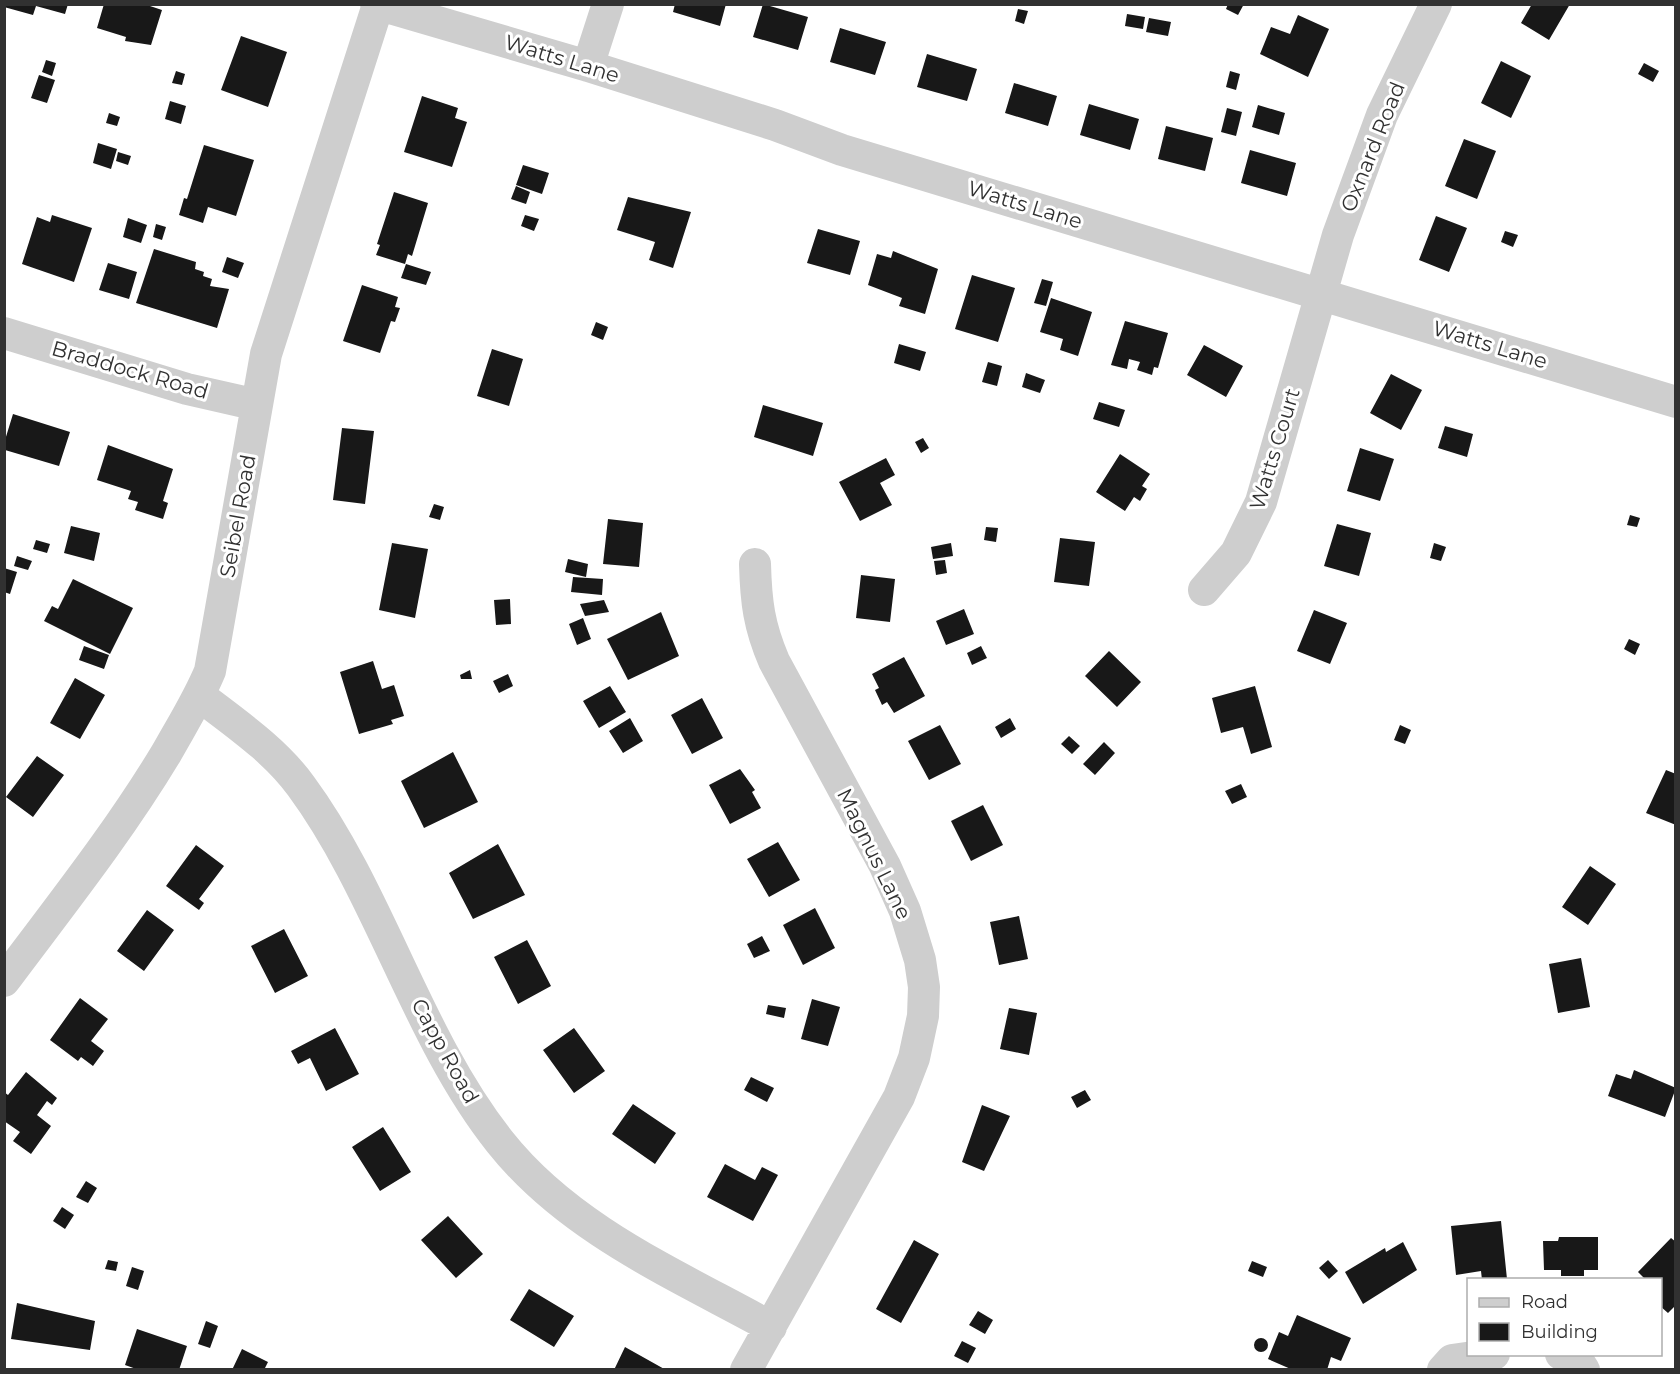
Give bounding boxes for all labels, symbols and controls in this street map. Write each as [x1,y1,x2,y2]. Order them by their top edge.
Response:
street label: Watts Lane [502,29,623,88]
street label: Oxnard Road [1335,78,1410,215]
street label: Watts Lane [965,175,1086,234]
street label: Watts Lane [1430,315,1551,374]
street label: Braddock Road [49,335,211,404]
street label: Watts Court [1244,385,1305,513]
street label: Seibel Road [214,453,261,579]
street label: Magnus Lane [832,784,917,923]
street label: Capp Road [406,994,484,1108]
legend [1467,1278,1662,1356]
text: Road [1521,1291,1568,1313]
text: Building [1521,1321,1598,1343]

